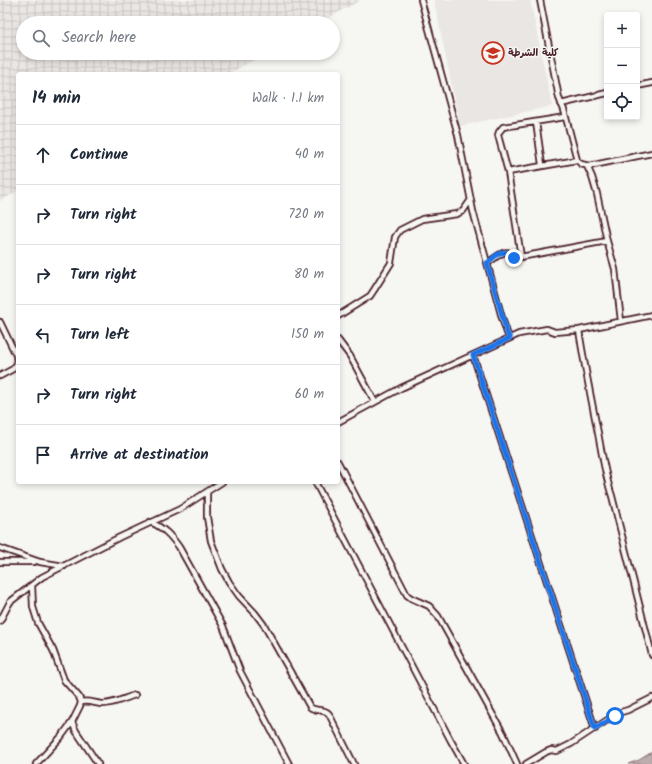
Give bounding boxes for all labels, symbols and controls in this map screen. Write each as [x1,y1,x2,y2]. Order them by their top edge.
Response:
map controls [604,12,640,120]
button: + [604,12,640,48]
search box [16,16,340,60]
text: Search here [62,26,136,50]
icon: search [30,27,52,49]
school or university icon: كلية الشرطة [480,40,506,66]
place label: كلية الشرطة [508,45,559,61]
button: − [604,48,640,84]
button: locate [604,84,640,120]
text: 14 min [32,85,81,112]
text: Walk · 1.1 km [252,88,324,109]
text: Continue [70,143,128,167]
icon: ahead [32,144,54,166]
text: 40 m [295,144,324,165]
text: Turn right [70,203,137,227]
icon: right [32,204,54,226]
text: 720 m [288,204,324,225]
route end [505,249,523,267]
text: Turn right [70,263,137,287]
icon: right [32,264,54,286]
text: 80 m [294,264,324,285]
text: Turn left [70,323,130,347]
icon: left [32,324,54,346]
text: 150 m [291,324,324,345]
text: Turn right [70,383,137,407]
icon: right [32,384,54,406]
text: 60 m [295,384,324,405]
text: Arrive at destination [70,443,209,467]
icon: arrive [32,444,54,466]
route start [606,707,624,725]

